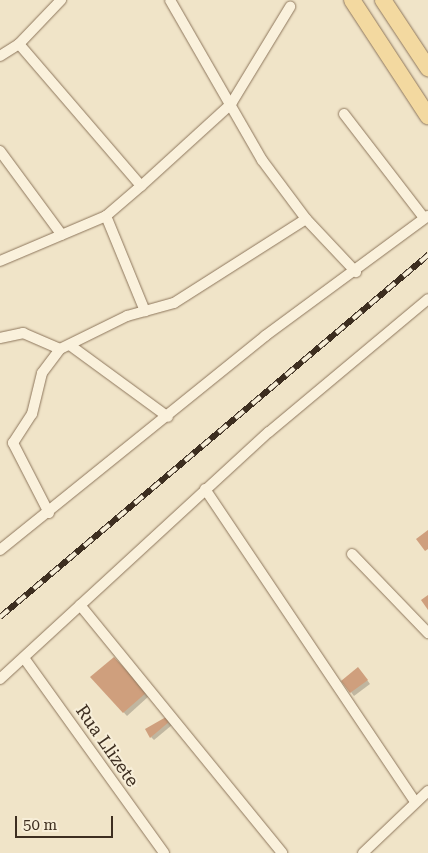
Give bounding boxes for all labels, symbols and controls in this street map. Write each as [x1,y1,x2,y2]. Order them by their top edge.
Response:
street label: Rua Llizete [71,701,143,791]
scale bar [18,806,115,838]
text: 50 m [23,816,57,834]

